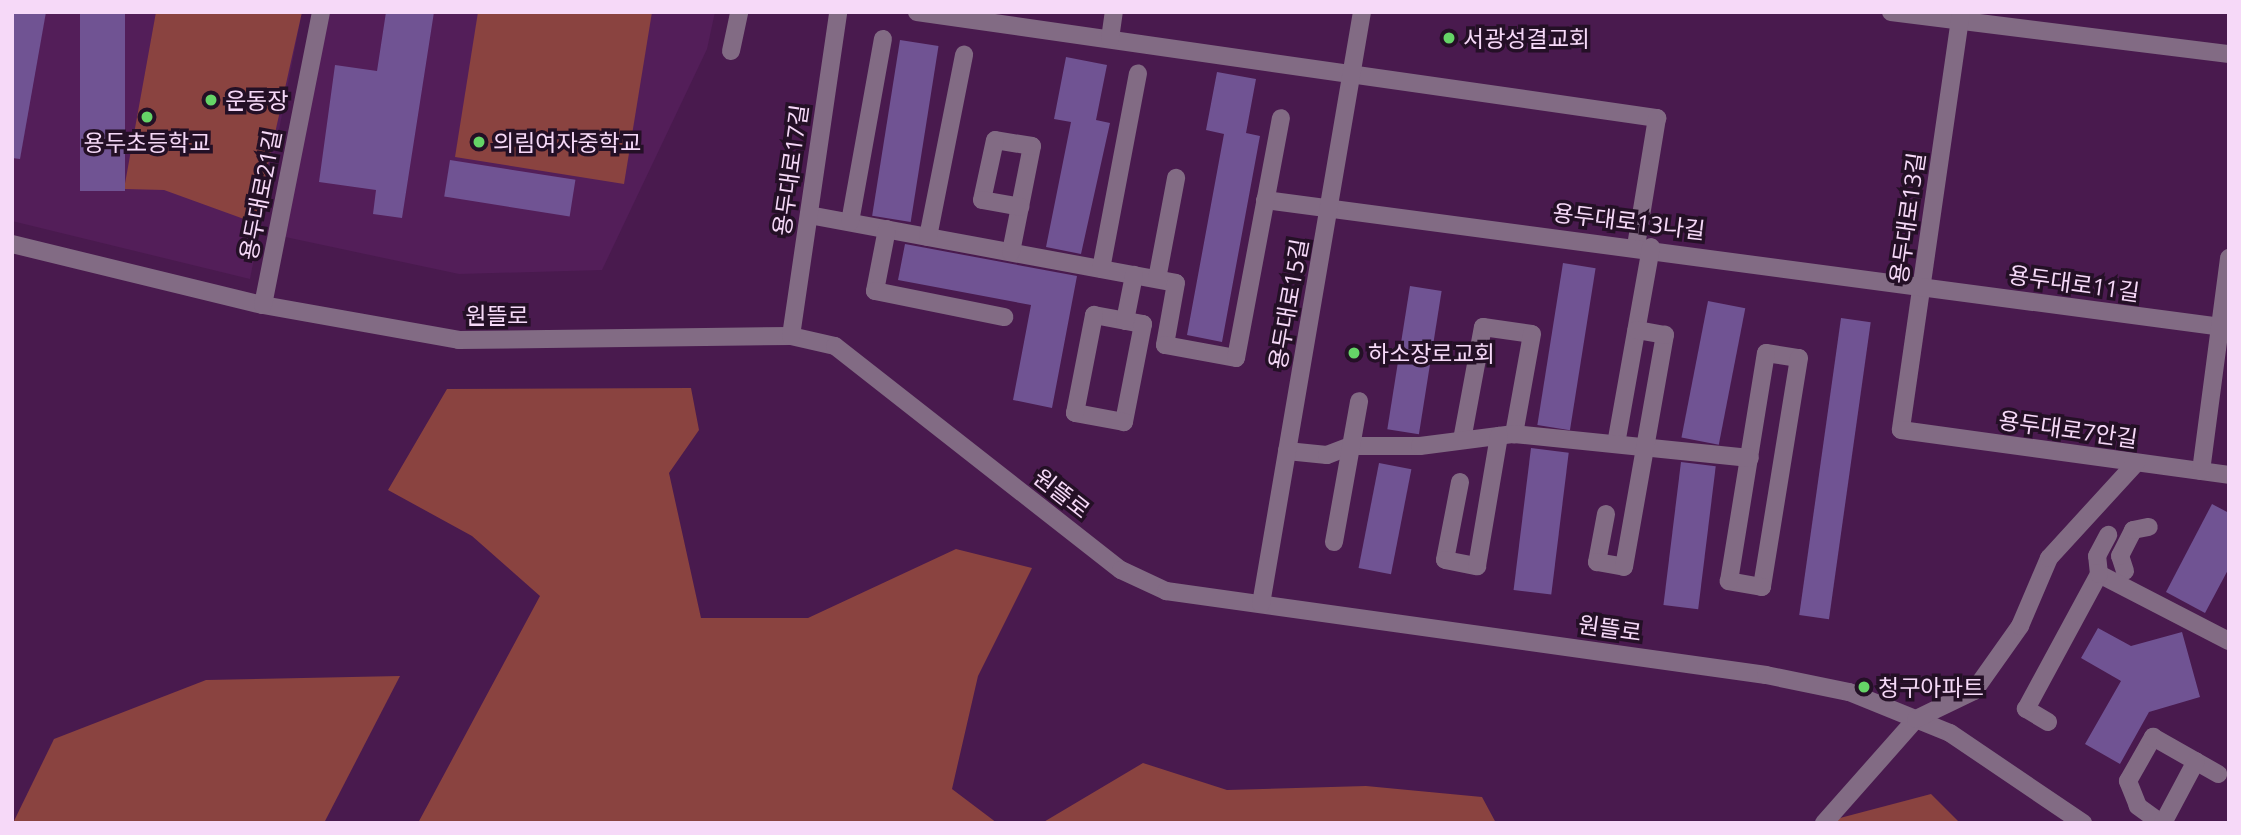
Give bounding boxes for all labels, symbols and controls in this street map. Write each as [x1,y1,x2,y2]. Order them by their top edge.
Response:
place label: 서광성결교회 [1463,24,1590,52]
marker: 서광성결교회 [1441,30,1457,46]
place label: 운동장 [225,86,288,114]
marker: 운동장 [203,92,219,108]
street label: 용두대로17길 [767,103,813,237]
marker: 용두초등학교 [139,109,155,125]
place label: 용두초등학교 [84,128,210,156]
street label: 용두대로21길 [234,128,286,262]
place label: 의림여자중학교 [493,128,641,156]
marker: 의림여자중학교 [471,134,487,150]
street label: 용두대로13길 [1884,151,1930,285]
street label: 용두대로13나길 [1551,198,1707,244]
street label: 용두대로15길 [1263,237,1313,371]
street label: 용두대로11길 [2007,260,2141,306]
street label: 원뜰로 [465,301,529,329]
place label: 하소장로교회 [1368,339,1495,367]
marker: 하소장로교회 [1346,345,1362,361]
street label: 용두대로7안길 [1997,406,2139,452]
street label: 원뜰로 [1028,463,1096,523]
street label: 원뜰로 [1577,610,1643,646]
place label: 청구아파트 [1878,673,1984,701]
marker: 청구아파트 [1856,679,1872,695]

